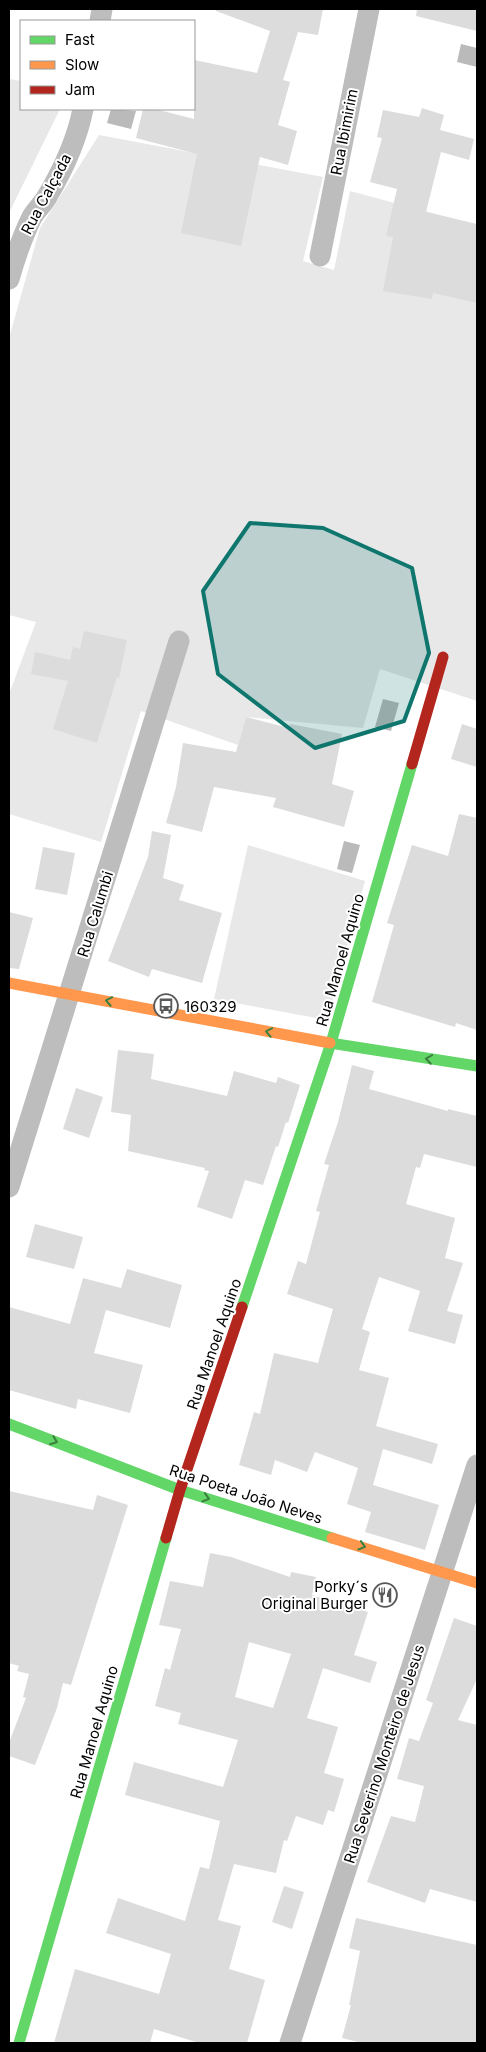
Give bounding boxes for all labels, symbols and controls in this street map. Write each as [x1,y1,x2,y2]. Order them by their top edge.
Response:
legend [20,20,195,110]
text: Fast [65,30,95,49]
text: Slow [65,55,99,74]
text: Jam [65,80,95,99]
street label: Rua Ibimirim [326,87,362,177]
street label: Rua Calçada [17,150,75,238]
street label: Rua Calumbi [73,869,117,959]
street label: Rua Manoel Aquino [312,891,368,1029]
bus stop icon: 160329 [153,993,179,1019]
one-way arrow [105,997,114,1007]
place label: 160329 [184,997,237,1016]
one-way arrow [264,1027,273,1037]
one-way arrow [425,1054,433,1064]
street label: Rua Manoel Aquino [183,1276,245,1412]
one-way arrow [49,1435,58,1445]
street label: Rua Poeta João Neves [167,1460,325,1528]
one-way arrow [202,1492,210,1502]
one-way arrow [357,1540,365,1550]
place label: Porky´s Original Burger [261,1577,368,1613]
restaurant icon: Porky´s Original Burger [372,1582,398,1608]
street label: Rua Severino Monteiro de Jesus [340,1642,428,1866]
street label: Rua Manoel Aquino [66,1663,122,1801]

